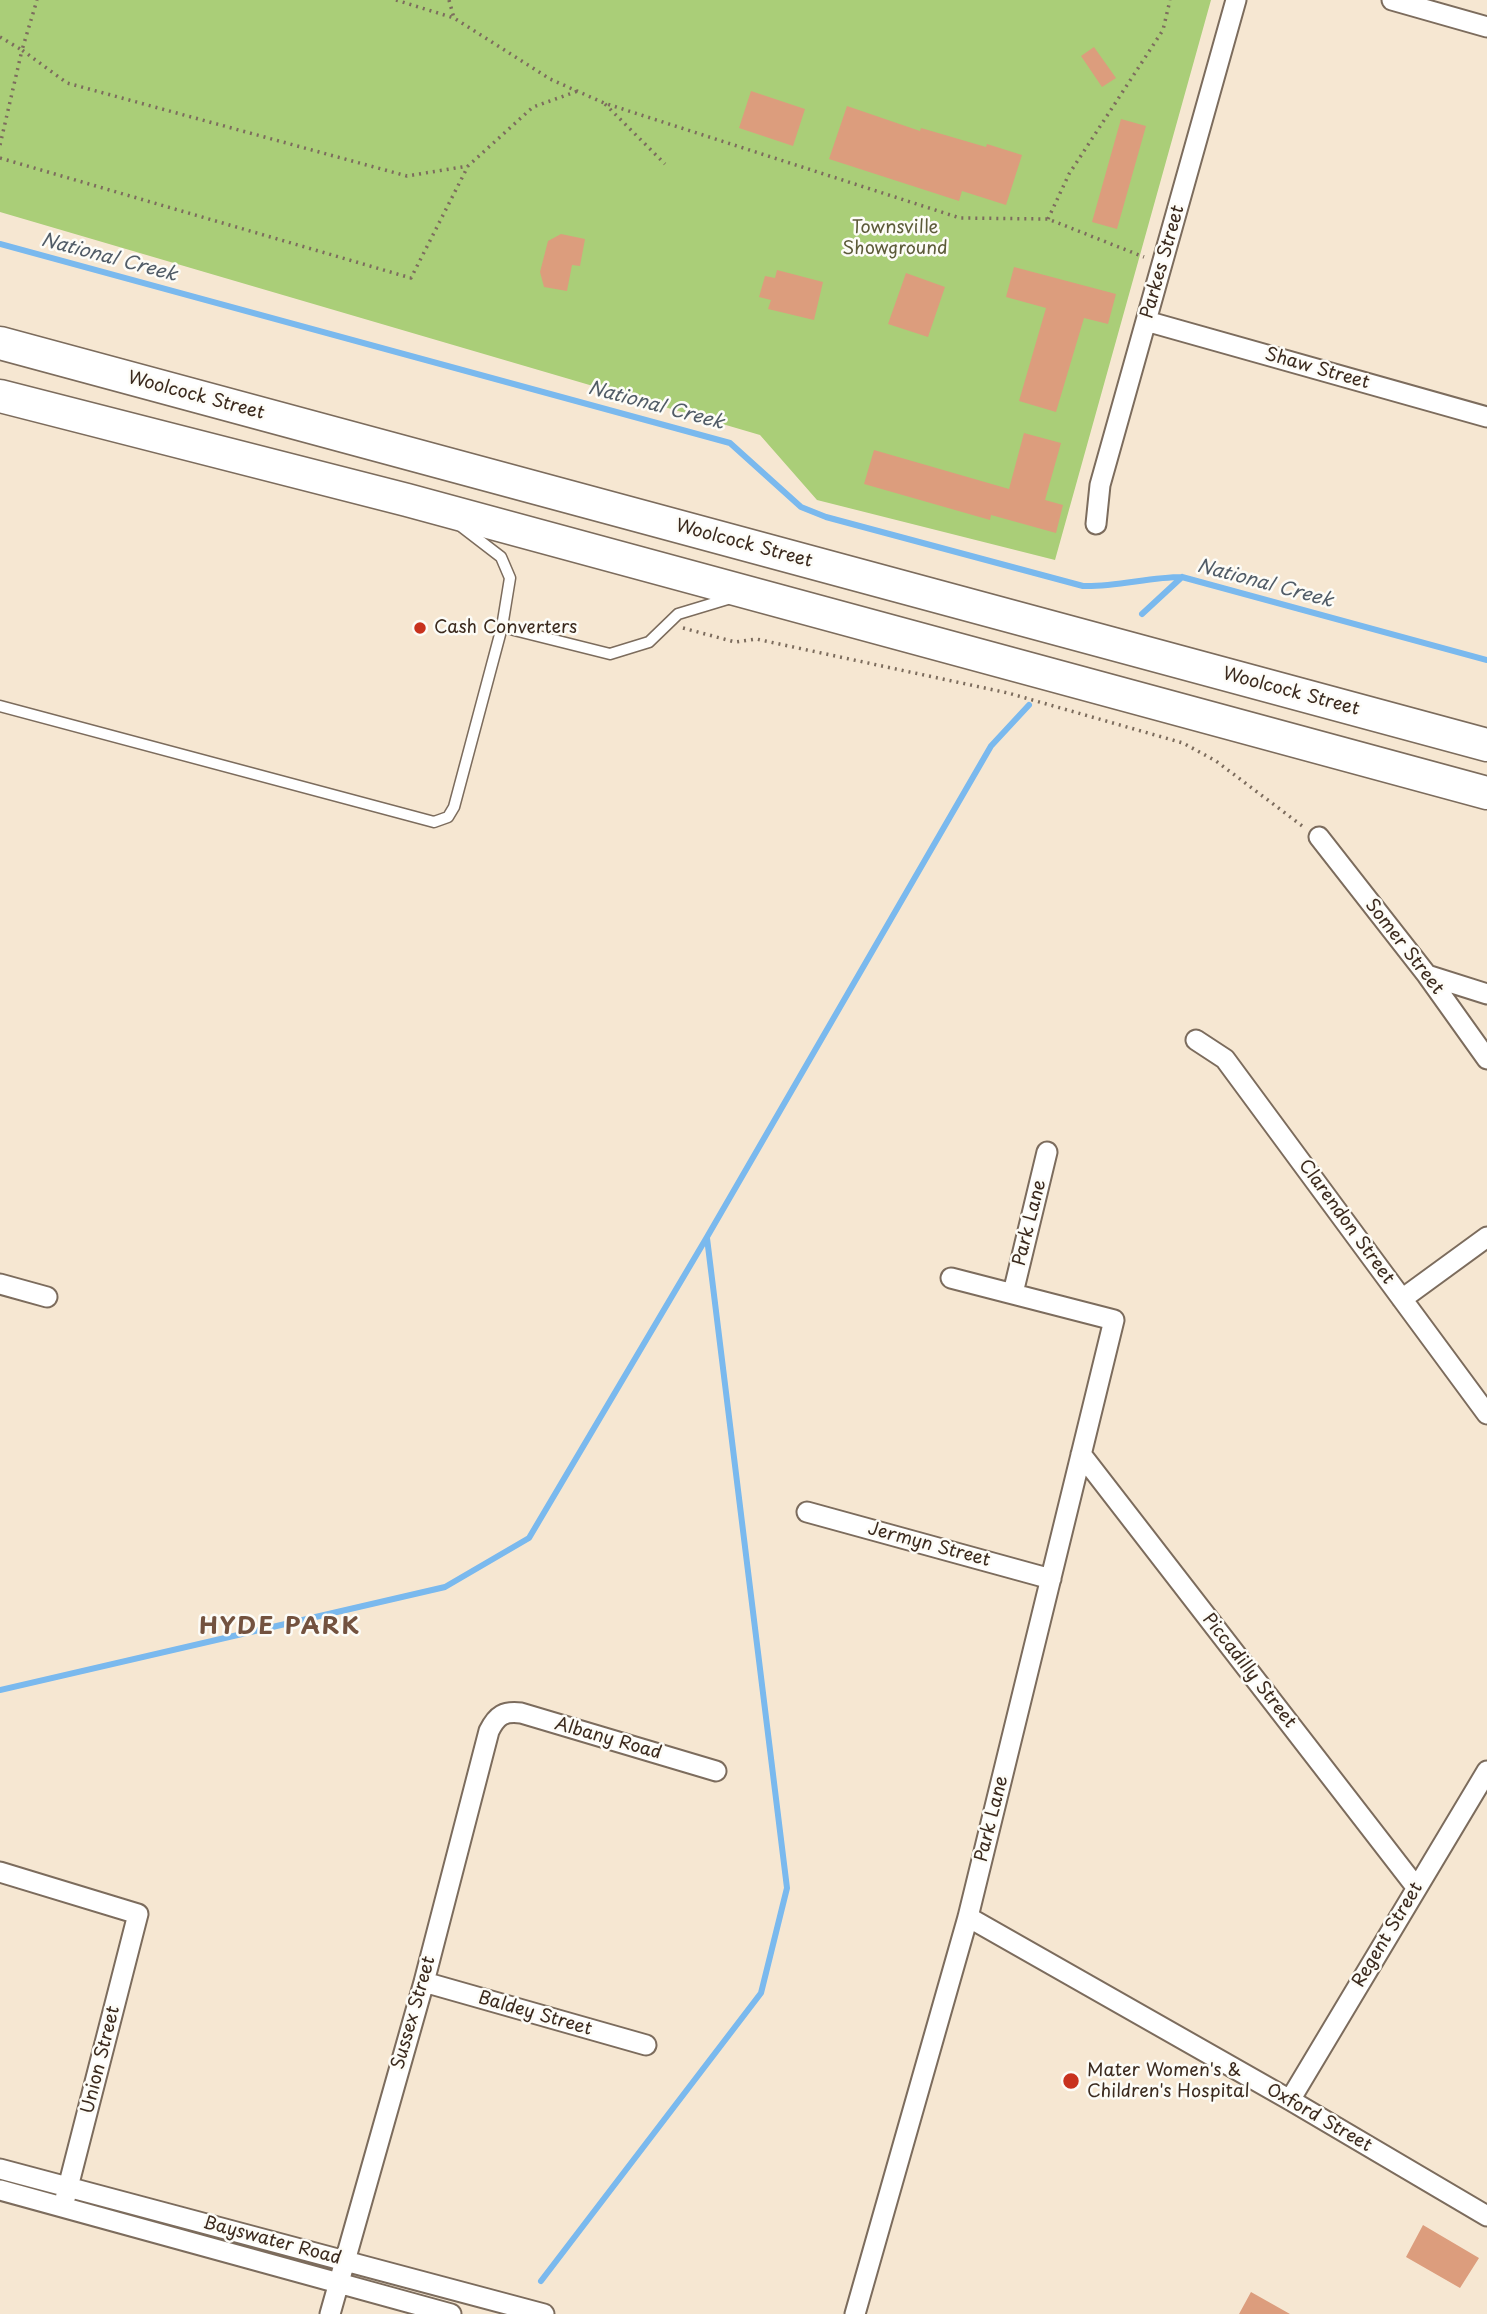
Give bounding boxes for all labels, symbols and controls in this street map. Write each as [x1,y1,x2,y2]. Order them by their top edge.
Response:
street label: Parkes Street [1137,203,1189,321]
park label: Townsville Showground [842,217,948,260]
water label: National Creek [39,229,179,287]
street label: Shaw Street [1262,344,1372,394]
street label: Woolcock Street [125,367,267,425]
water label: National Creek [586,377,726,435]
street label: Woolcock Street [673,515,815,573]
water label: National Creek [1195,555,1335,613]
place label: Cash Converters [434,617,577,639]
marker: Cash Converters [412,620,428,636]
street label: Woolcock Street [1220,663,1362,721]
street label: Somer Street [1360,895,1448,999]
street label: Clarendon Street [1294,1155,1398,1289]
street label: Park Lane [1009,1178,1051,1268]
street label: Jermyn Street [865,1518,993,1572]
street label: Piccadilly Street [1197,1609,1301,1733]
district label: HYDE PARK [200,1613,360,1641]
street label: Albany Road [552,1713,664,1765]
street label: Park Lane [971,1774,1013,1864]
street label: Regent Street [1348,1879,1428,1991]
street label: Sussex Street [387,1954,441,2072]
street label: Baldey Street [476,1987,594,2041]
street label: Union Street [77,2004,125,2116]
place label: Mater Women's & Children's Hospital [1087,2060,1250,2102]
marker: Mater Women's & Children's Hospital [1061,2071,1081,2091]
street label: Oxford Street [1262,2079,1376,2157]
street label: Bayswater Road [201,2212,343,2270]

